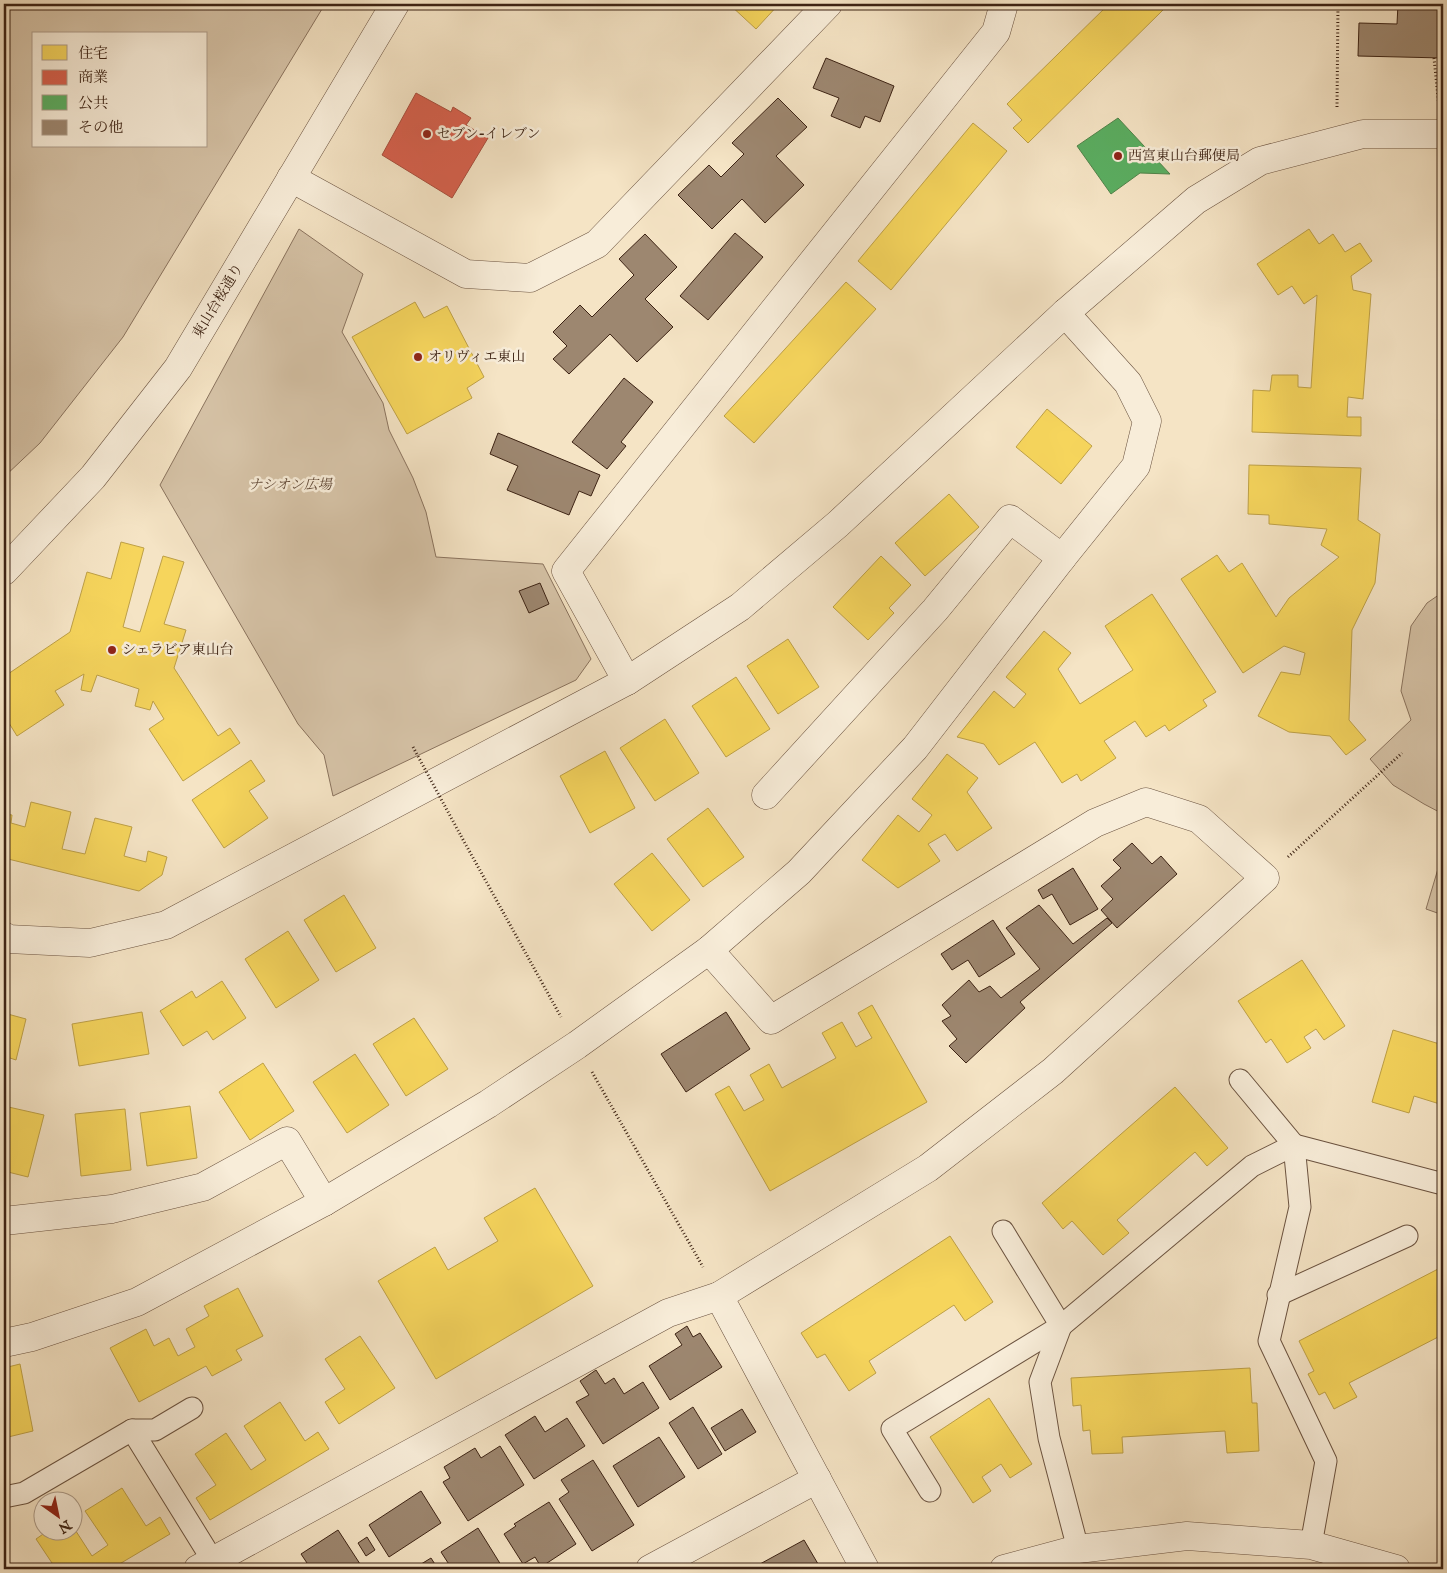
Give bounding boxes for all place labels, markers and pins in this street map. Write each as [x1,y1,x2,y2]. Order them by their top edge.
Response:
place label: セブン-イレブン [437,125,540,143]
marker: セブン-イレブン [421,128,433,140]
place label: 西宮東山台郵便局 [1128,147,1240,165]
marker: 西宮東山台郵便局 [1112,150,1124,162]
place label: オリヴィエ東山 [428,348,525,366]
marker: オリヴィエ東山 [412,351,424,363]
place label: シェラビア東山台 [122,641,234,659]
marker: シェラビア東山台 [106,644,118,656]

